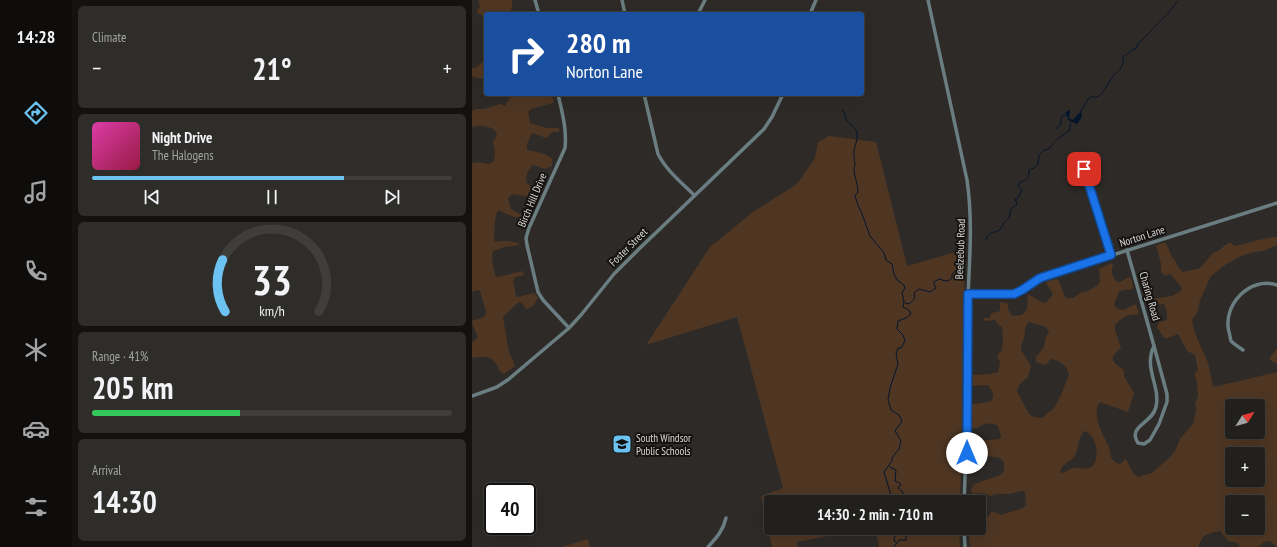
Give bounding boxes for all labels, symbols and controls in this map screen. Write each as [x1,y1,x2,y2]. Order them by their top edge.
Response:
text: 280 m [566,24,630,61]
text: 14:28 [17,25,55,48]
icon: right [500,28,552,80]
text: Climate [92,29,126,46]
text: 21° [252,49,292,88]
text: − [92,54,101,82]
text: + [443,54,452,82]
text: Norton Lane [566,60,643,83]
icon: directions [22,99,50,127]
text: Night Drive [152,128,212,147]
text: The Halogens [152,147,214,164]
pin [1067,152,1101,186]
icon: arrive [1073,158,1095,180]
street label: Birch Hill Drive [514,170,550,229]
icon: music [22,178,50,206]
icon: previous [141,186,163,208]
icon: pause [261,186,283,208]
icon: next [381,186,403,208]
street label: Beelzebub Road [952,218,968,279]
street label: Norton Lane [1117,222,1167,250]
street label: Foster Street [606,225,650,269]
text: 33 [252,252,292,305]
icon: phone [22,257,50,285]
street label: Charing Road [1136,270,1164,322]
text: km/h [259,300,285,319]
icon: climate [22,336,50,364]
text: Range · 41% [92,348,148,365]
text: 205 km [92,368,173,407]
north arrow [1225,399,1265,439]
map controls [1225,399,1265,535]
icon: car [22,415,50,443]
place label: South Windsor Public Schools [636,431,691,458]
position arrow [946,432,988,474]
school or university icon: South Windsor Public Schools [611,433,633,455]
button: + [1225,447,1265,487]
text: Arrival [92,462,121,479]
text: 14:30 [92,482,157,521]
speed limit sign: 40 [484,483,536,535]
icon: filters [22,493,50,521]
button: − [1225,495,1265,535]
text: 14:30 · 2 min · 710 m [817,505,933,524]

